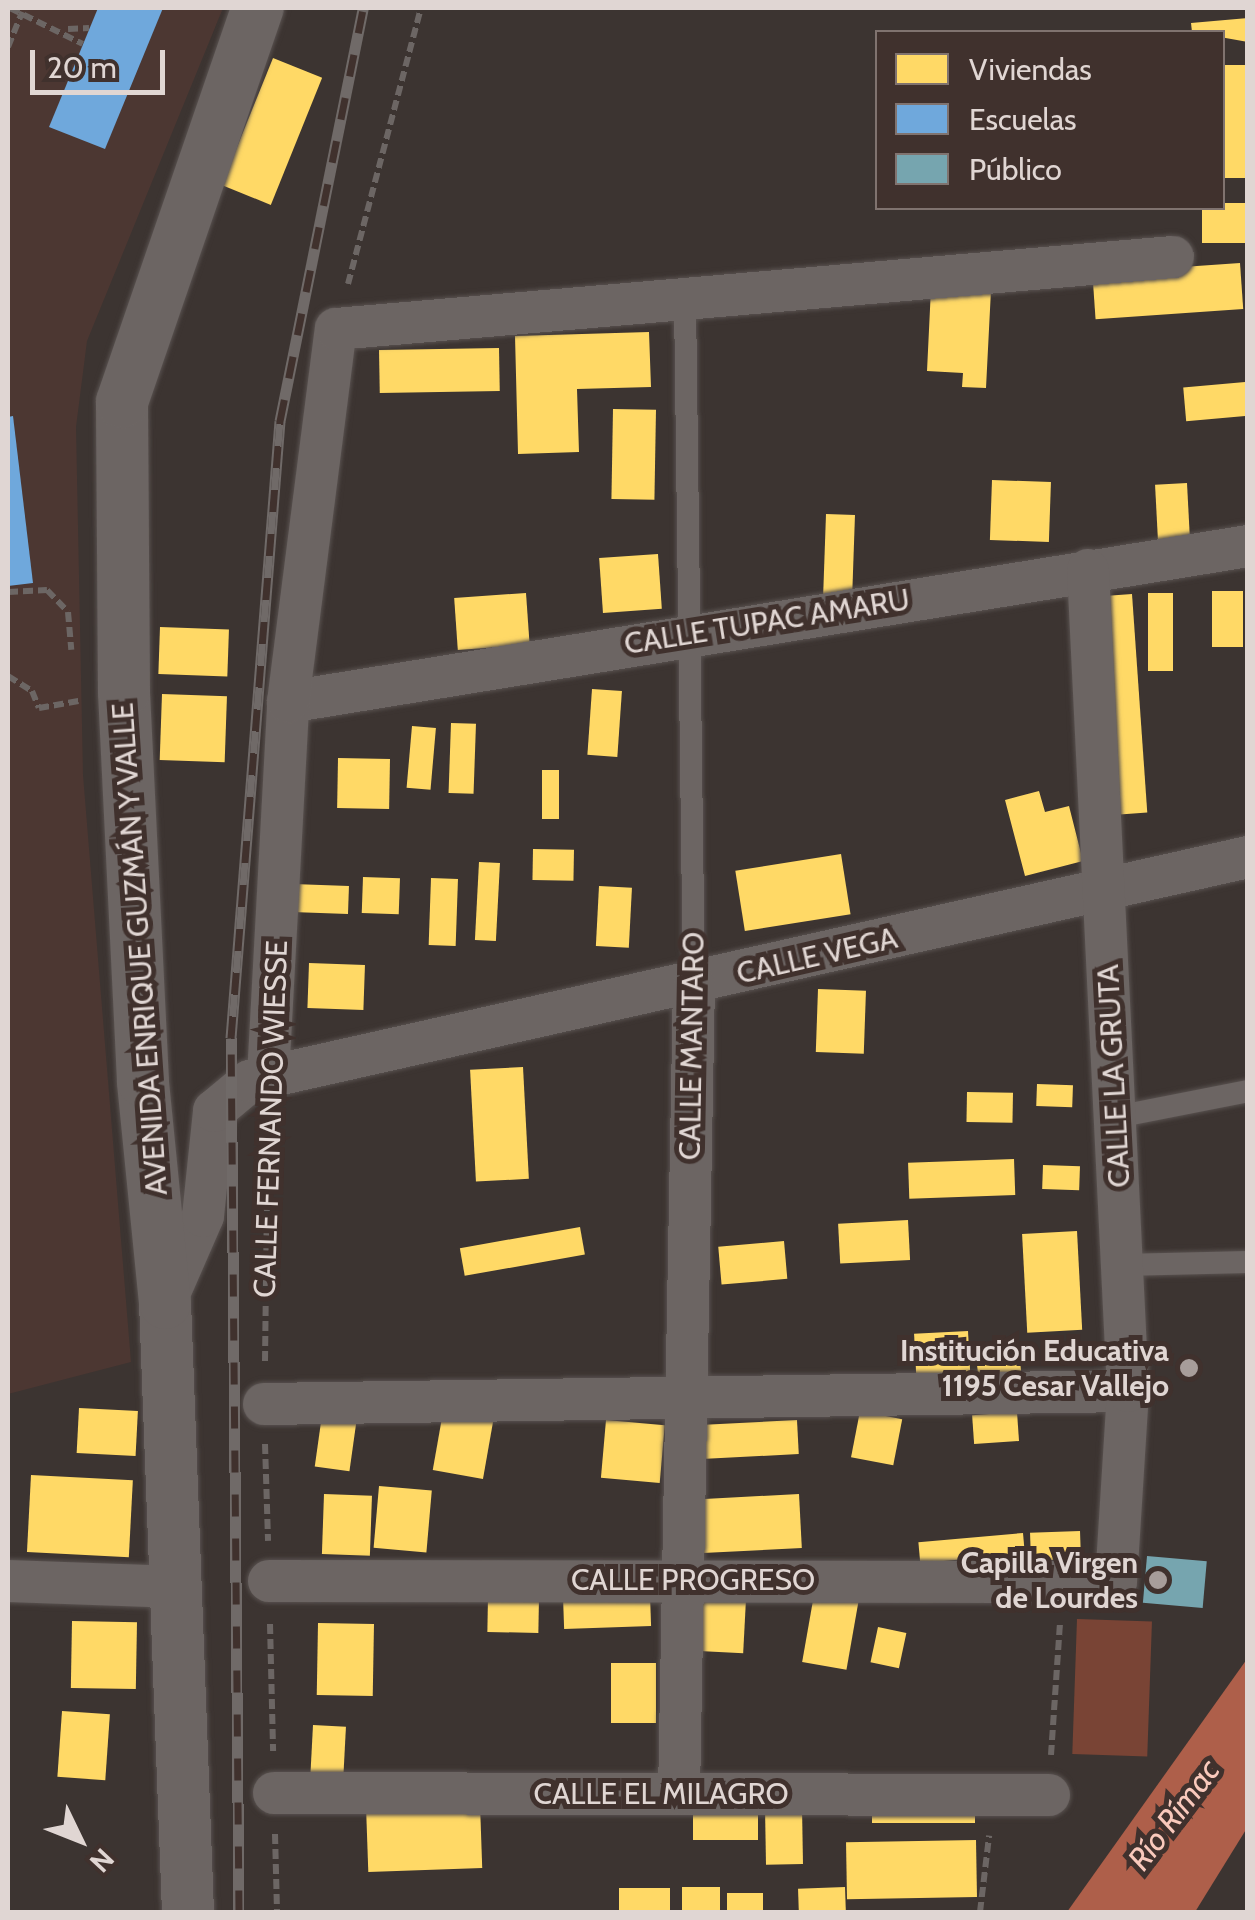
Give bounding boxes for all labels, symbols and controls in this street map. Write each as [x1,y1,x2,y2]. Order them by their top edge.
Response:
scale bar [35,30,170,92]
legend [875,30,1225,210]
text: 20 m [47,49,117,86]
text: Viviendas [969,51,1092,88]
text: Escuelas [969,101,1077,138]
text: Público [969,151,1062,188]
street label: CALLE TUPAC AMARU [622,582,912,662]
street label: AVENIDA ENRIQUE GUZMÁN Y VALLE [105,701,175,1197]
street label: CALLE VEGA [733,920,901,992]
street label: CALLE MANTARO [672,932,712,1160]
street label: CALLE FERNANDO WIESSE [247,940,295,1298]
street label: CALLE LA GRUTA [1090,963,1138,1189]
place label: Institución Educativa 1195 Cesar Vallejo [900,1333,1169,1404]
marker: Institución Educativa 1195 Cesar Vallejo [1178,1357,1200,1379]
place label: Capilla Virgen de Lourdes [961,1545,1138,1616]
street label: CALLE PROGRESO [571,1562,815,1598]
marker: Capilla Virgen de Lourdes [1147,1569,1169,1591]
water label: Río Rímac [1120,1752,1228,1878]
street label: CALLE EL MILAGRO [533,1776,789,1812]
north arrow [30,1790,130,1890]
text: N [83,1842,121,1879]

